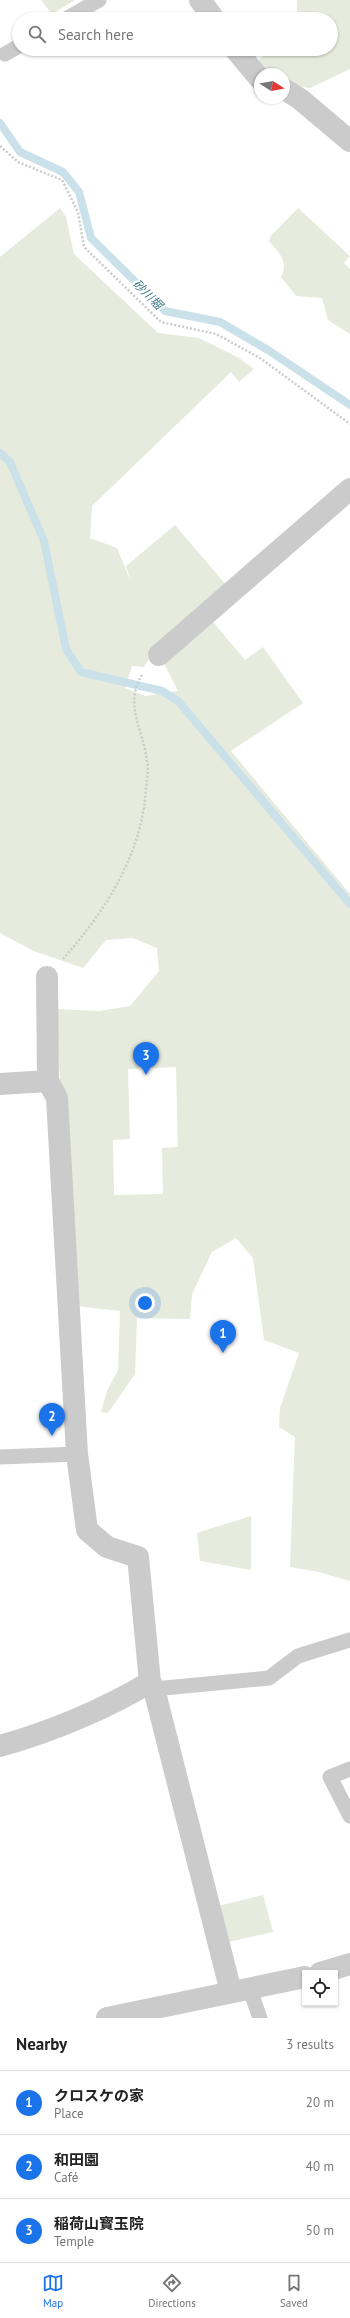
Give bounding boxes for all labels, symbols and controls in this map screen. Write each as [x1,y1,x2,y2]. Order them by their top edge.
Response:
search box [12,12,338,56]
icon: search [26,23,48,45]
text: Search here [58,25,134,44]
north arrow [254,68,290,104]
water label: 砂川堀 [130,276,167,313]
pin: 3 [133,1042,159,1075]
your location [135,1293,155,1313]
pin: 1 [210,1320,236,1353]
pin: 2 [39,1403,65,1436]
map controls [302,1970,338,2006]
button: locate [302,1970,338,2006]
text: Nearby [16,2033,67,2055]
text: 3 results [286,2036,334,2053]
text: クロスケの家 [54,2086,144,2105]
text: 1 [25,2094,33,2111]
text: 20 m [306,2094,334,2111]
text: Place [54,2105,84,2122]
text: 和田園 [54,2150,99,2169]
text: 2 [25,2158,33,2175]
text: 40 m [306,2158,334,2175]
text: Café [54,2169,78,2186]
text: 稲荷山寳玉院 [54,2214,144,2233]
text: 3 [25,2222,33,2239]
text: 50 m [306,2222,334,2239]
text: Temple [54,2233,94,2250]
tab: Map [42,2272,64,2310]
tab: Directions [148,2272,196,2310]
tab: Saved [280,2272,308,2310]

